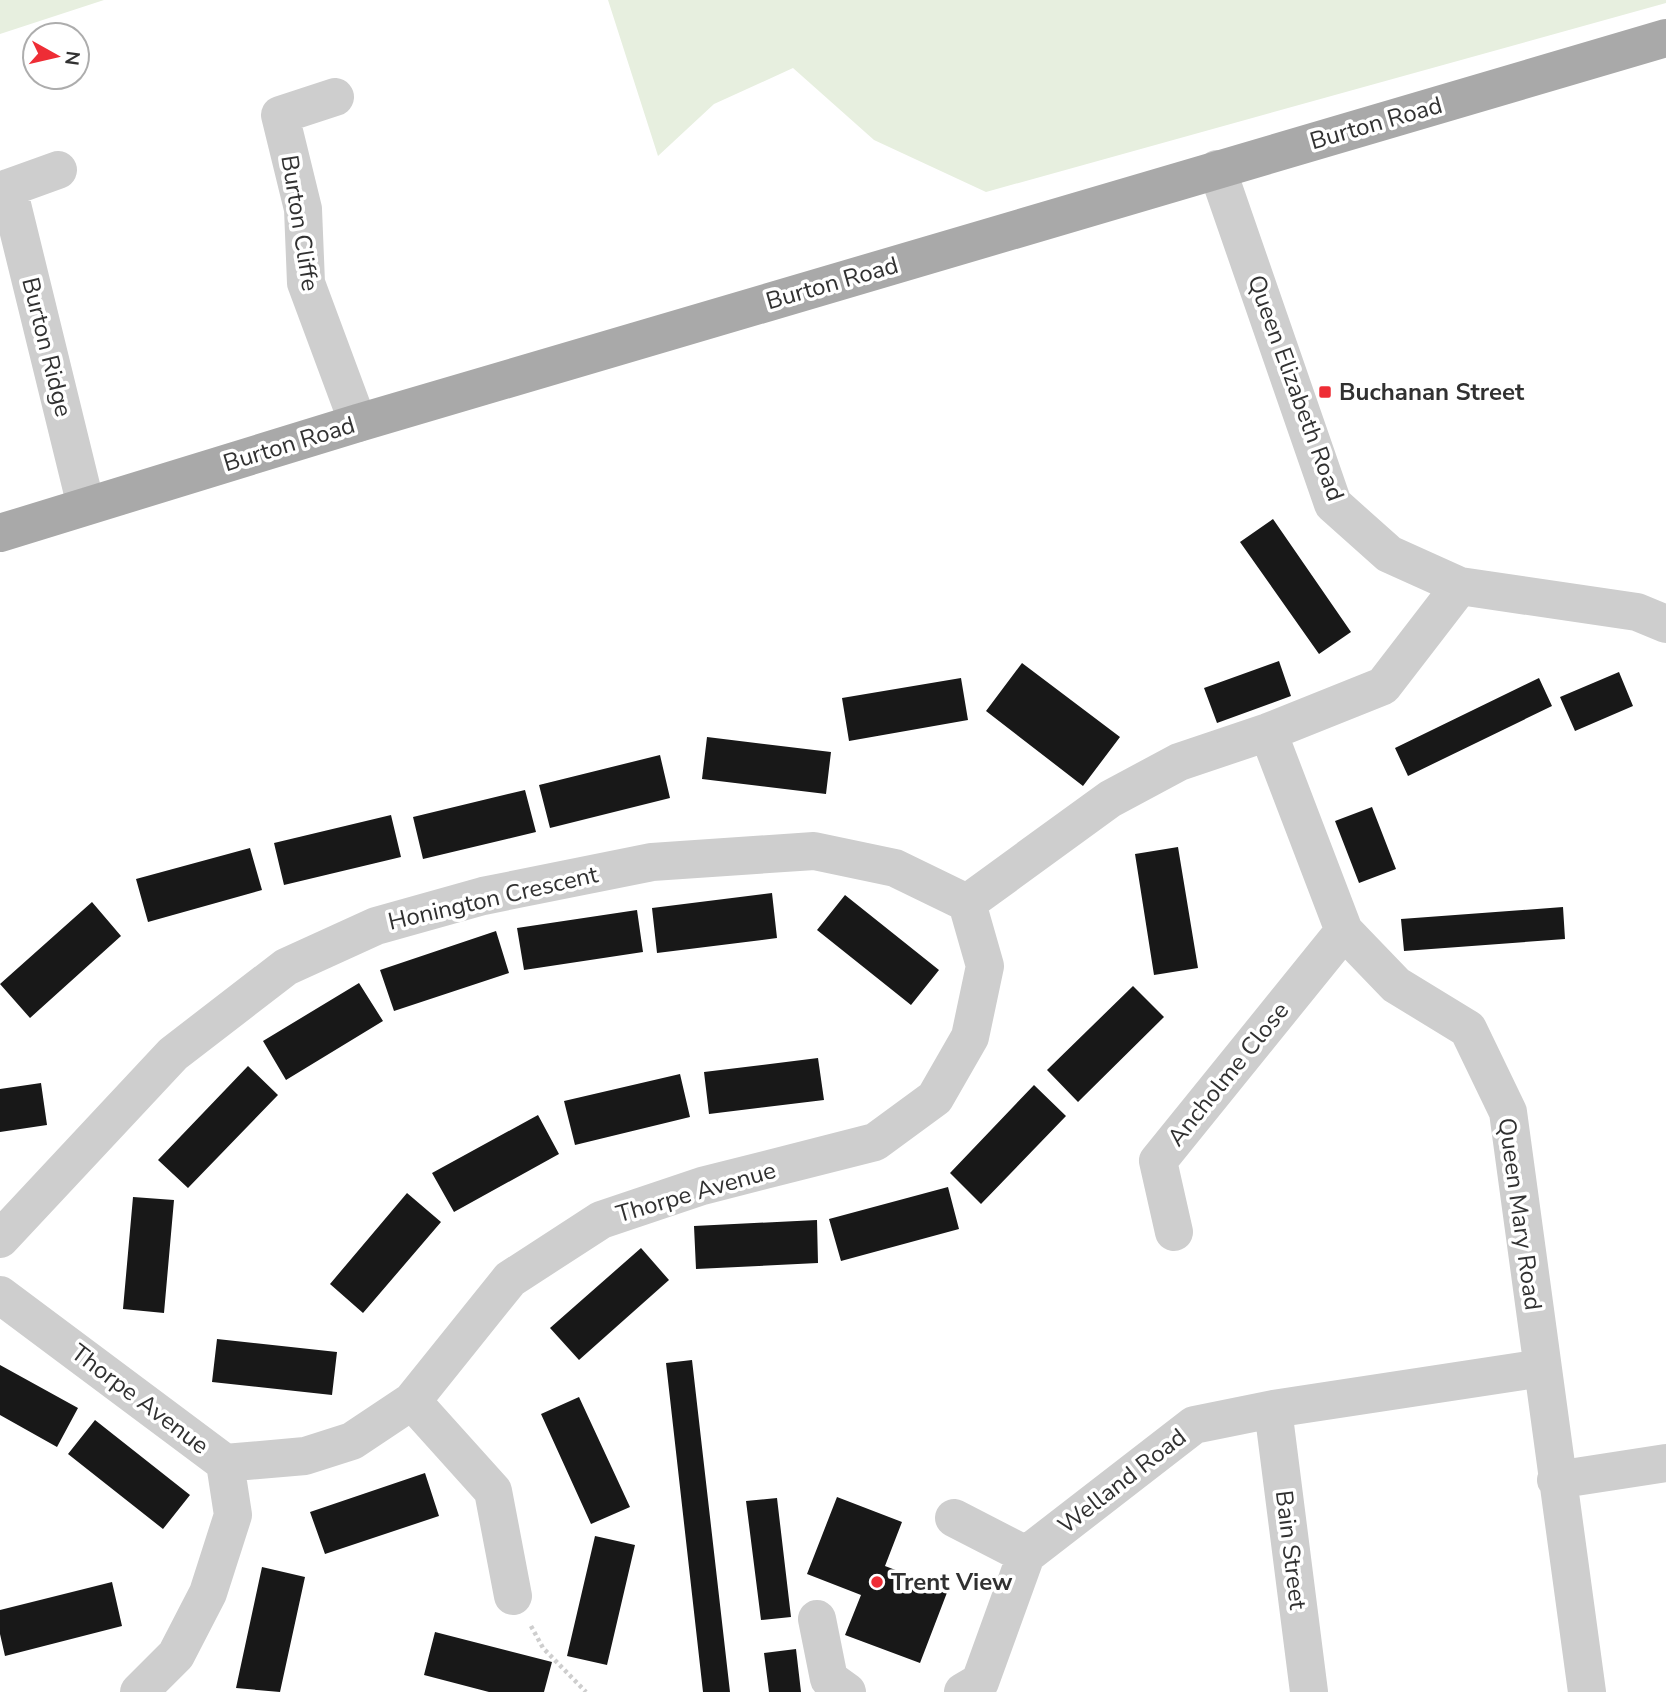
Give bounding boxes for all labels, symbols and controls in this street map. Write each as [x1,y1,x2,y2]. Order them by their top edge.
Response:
north arrow [21,21,91,91]
text: N [58,49,86,67]
street label: Burton Road [1306,89,1446,157]
street label: Burton Cliffe [273,153,327,293]
street label: Burton Road [762,249,902,317]
street label: Queen Elizabeth Road [1240,271,1352,505]
street label: Burton Ridge [14,274,80,420]
place label: Buchanan Street [1339,376,1525,408]
marker: Buchanan Street [1317,384,1333,400]
street label: Burton Road [219,409,359,479]
street label: Honington Crescent [385,858,602,938]
street label: Ancholme Close [1160,995,1296,1153]
street label: Queen Mary Road [1491,1116,1549,1312]
street label: Thorpe Avenue [612,1154,780,1230]
street label: Thorpe Avenue [65,1337,215,1461]
street label: Welland Road [1051,1421,1193,1541]
street label: Bain Street [1268,1489,1314,1612]
place label: Trent View [891,1566,1013,1598]
marker: Trent View [869,1574,885,1590]

